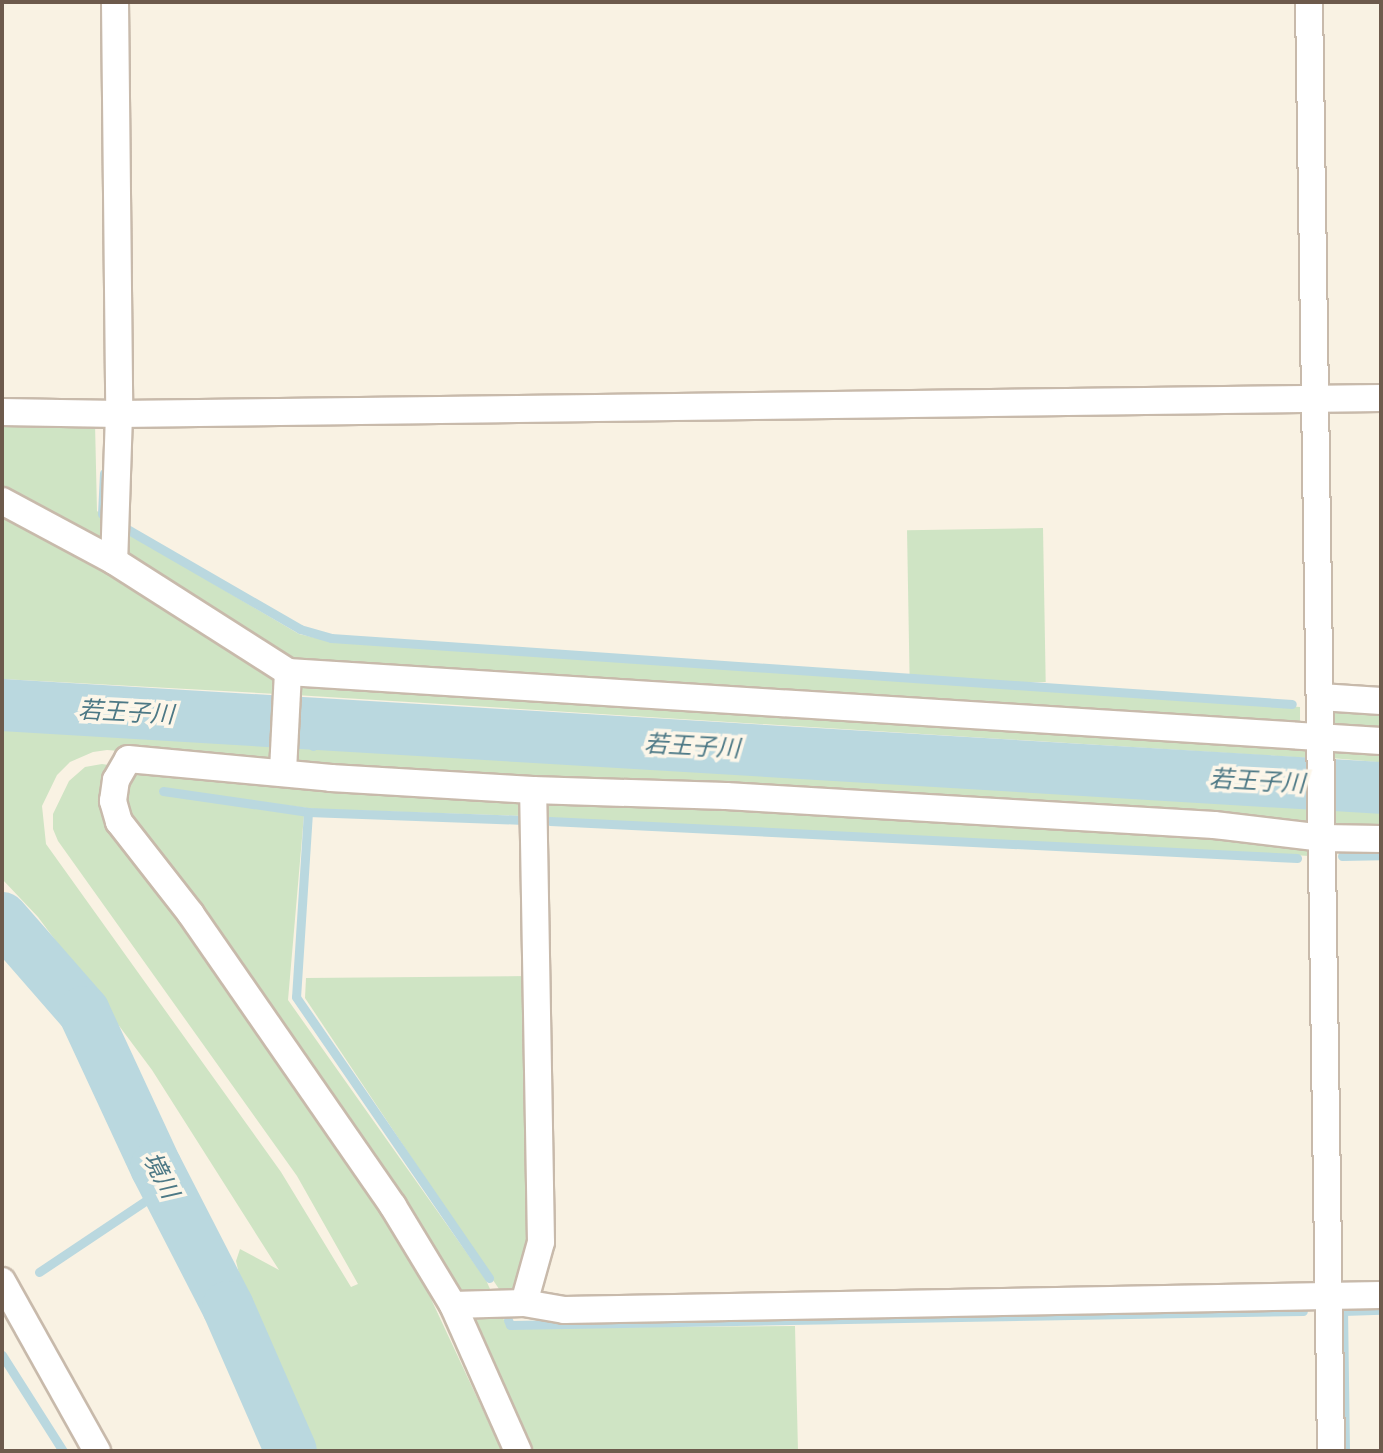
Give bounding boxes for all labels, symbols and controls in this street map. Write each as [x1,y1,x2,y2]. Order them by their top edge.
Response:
water label: 若王子川 [77,695,175,729]
water label: 若王子川 [643,729,741,763]
water label: 若王子川 [1208,764,1306,798]
water label: 境川 [137,1147,185,1203]

